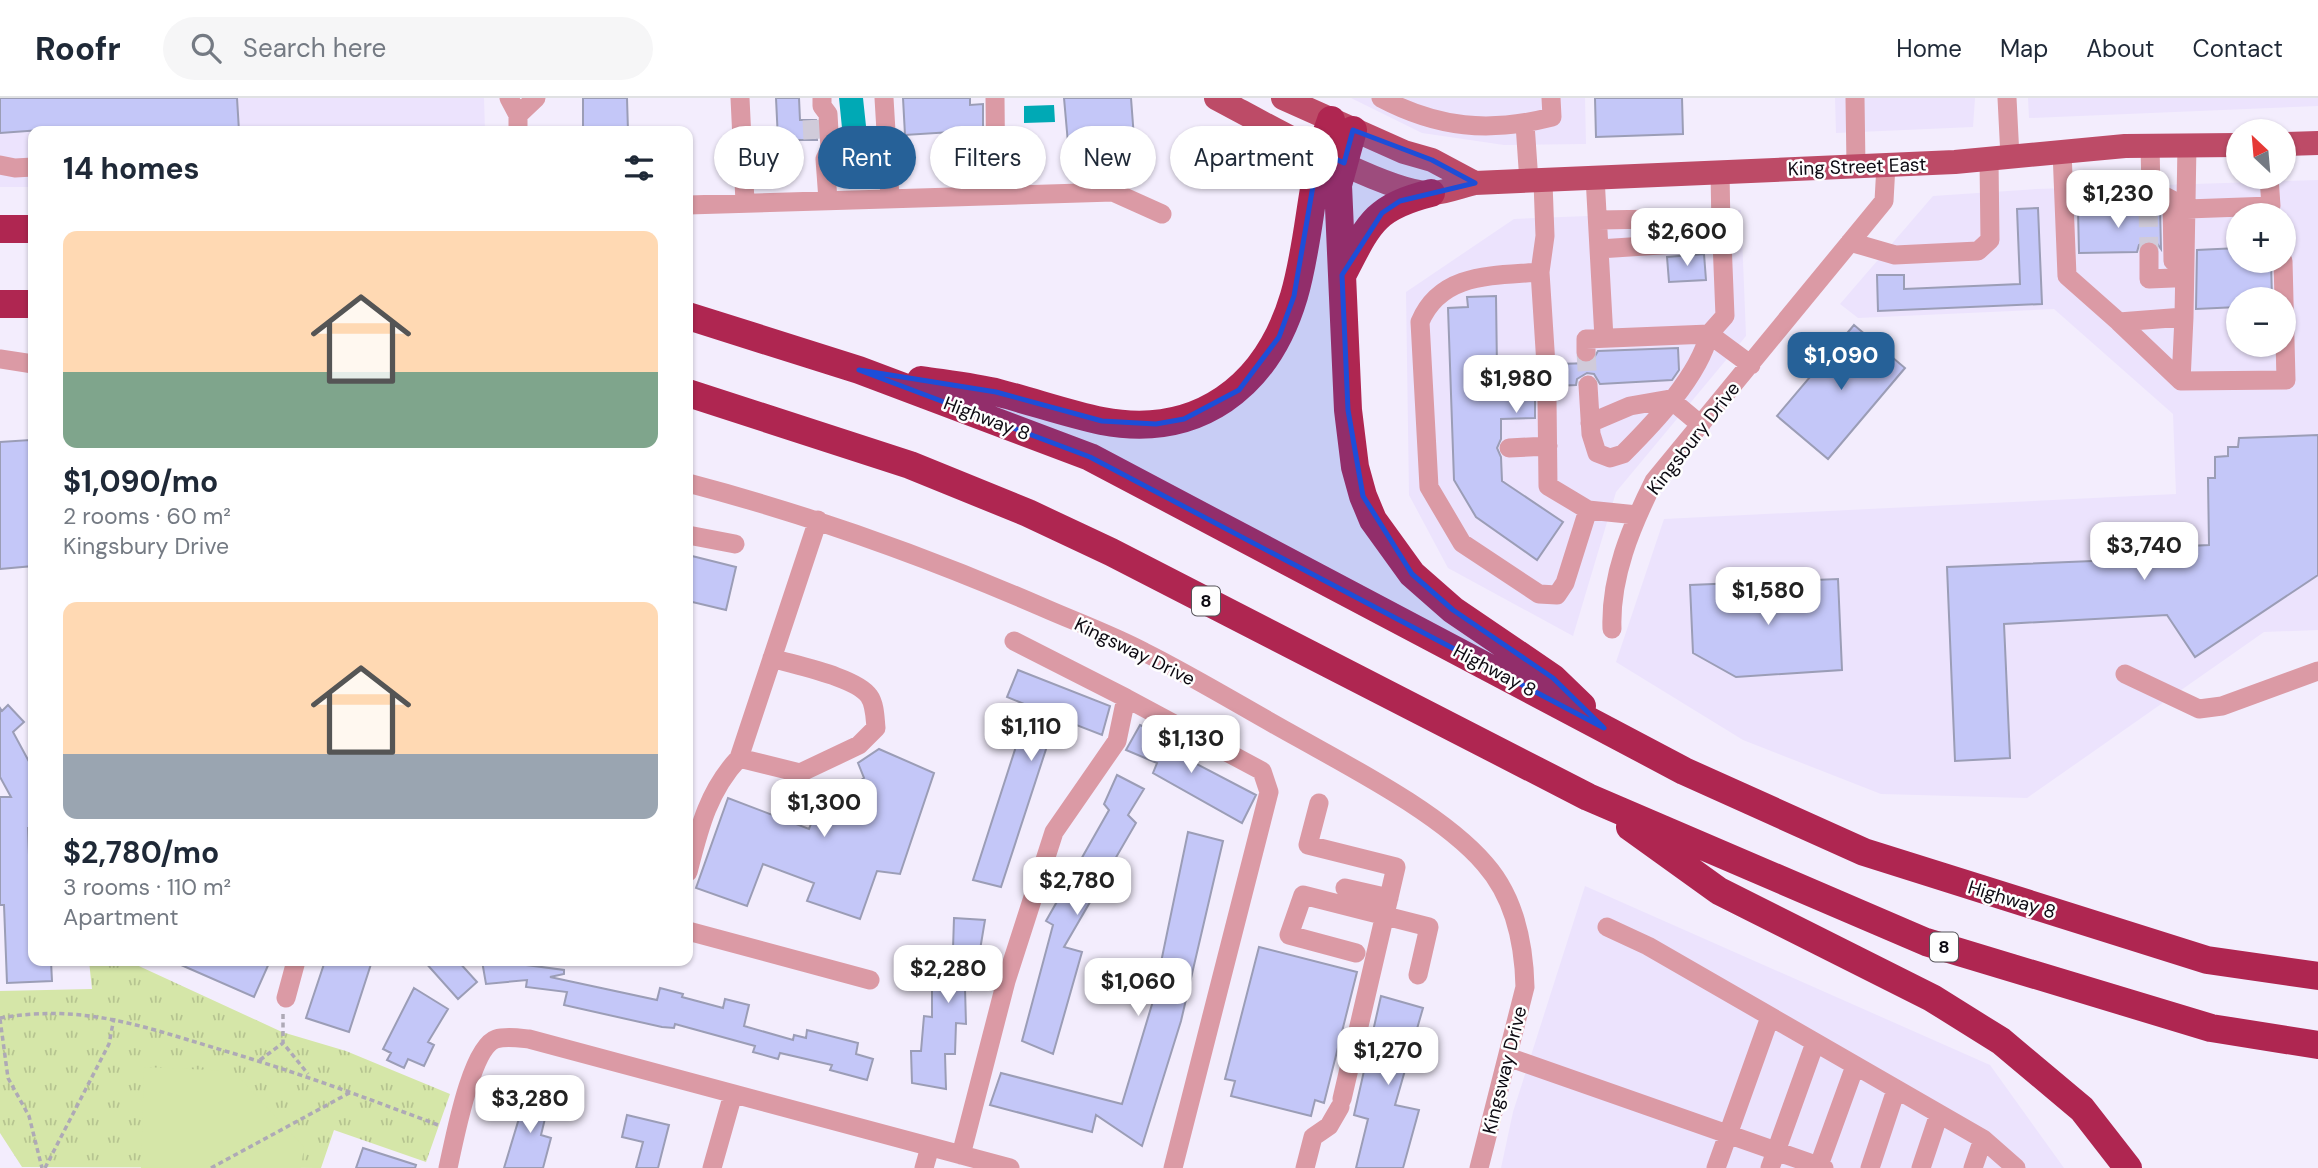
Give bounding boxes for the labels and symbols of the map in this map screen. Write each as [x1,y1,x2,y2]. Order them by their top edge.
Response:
north arrow [2226,119,2296,189]
street label: King Street East [1787,152,1927,181]
pin: $1,230 [2061,170,2175,230]
pin: $2,600 [1630,208,1744,268]
pin: $1,090 [1784,332,1898,392]
pin: $1,980 [1459,356,1573,415]
street label: Kingsbury Drive [1641,377,1745,500]
street label: Highway 8 [940,391,1034,446]
pin: $3,740 [2087,522,2201,582]
pin: $1,580 [1711,568,1825,627]
road number: 8 [1192,587,1220,616]
street label: Kingsway Drive [1070,611,1199,691]
street label: Highway 8 [1449,638,1541,703]
pin: $1,110 [974,704,1088,763]
pin: $1,130 [1134,716,1248,775]
pin: $1,300 [767,780,881,839]
pin: $2,780 [1020,858,1134,917]
street label: Highway 8 [1965,874,2059,925]
road number: 8 [1930,932,1958,962]
pin: $2,280 [891,946,1005,1005]
pin: $1,060 [1081,958,1195,1018]
street label: Kingsway Drive [1476,1003,1532,1137]
pin: $1,270 [1331,1028,1445,1087]
pin: $3,280 [473,1076,587,1135]

